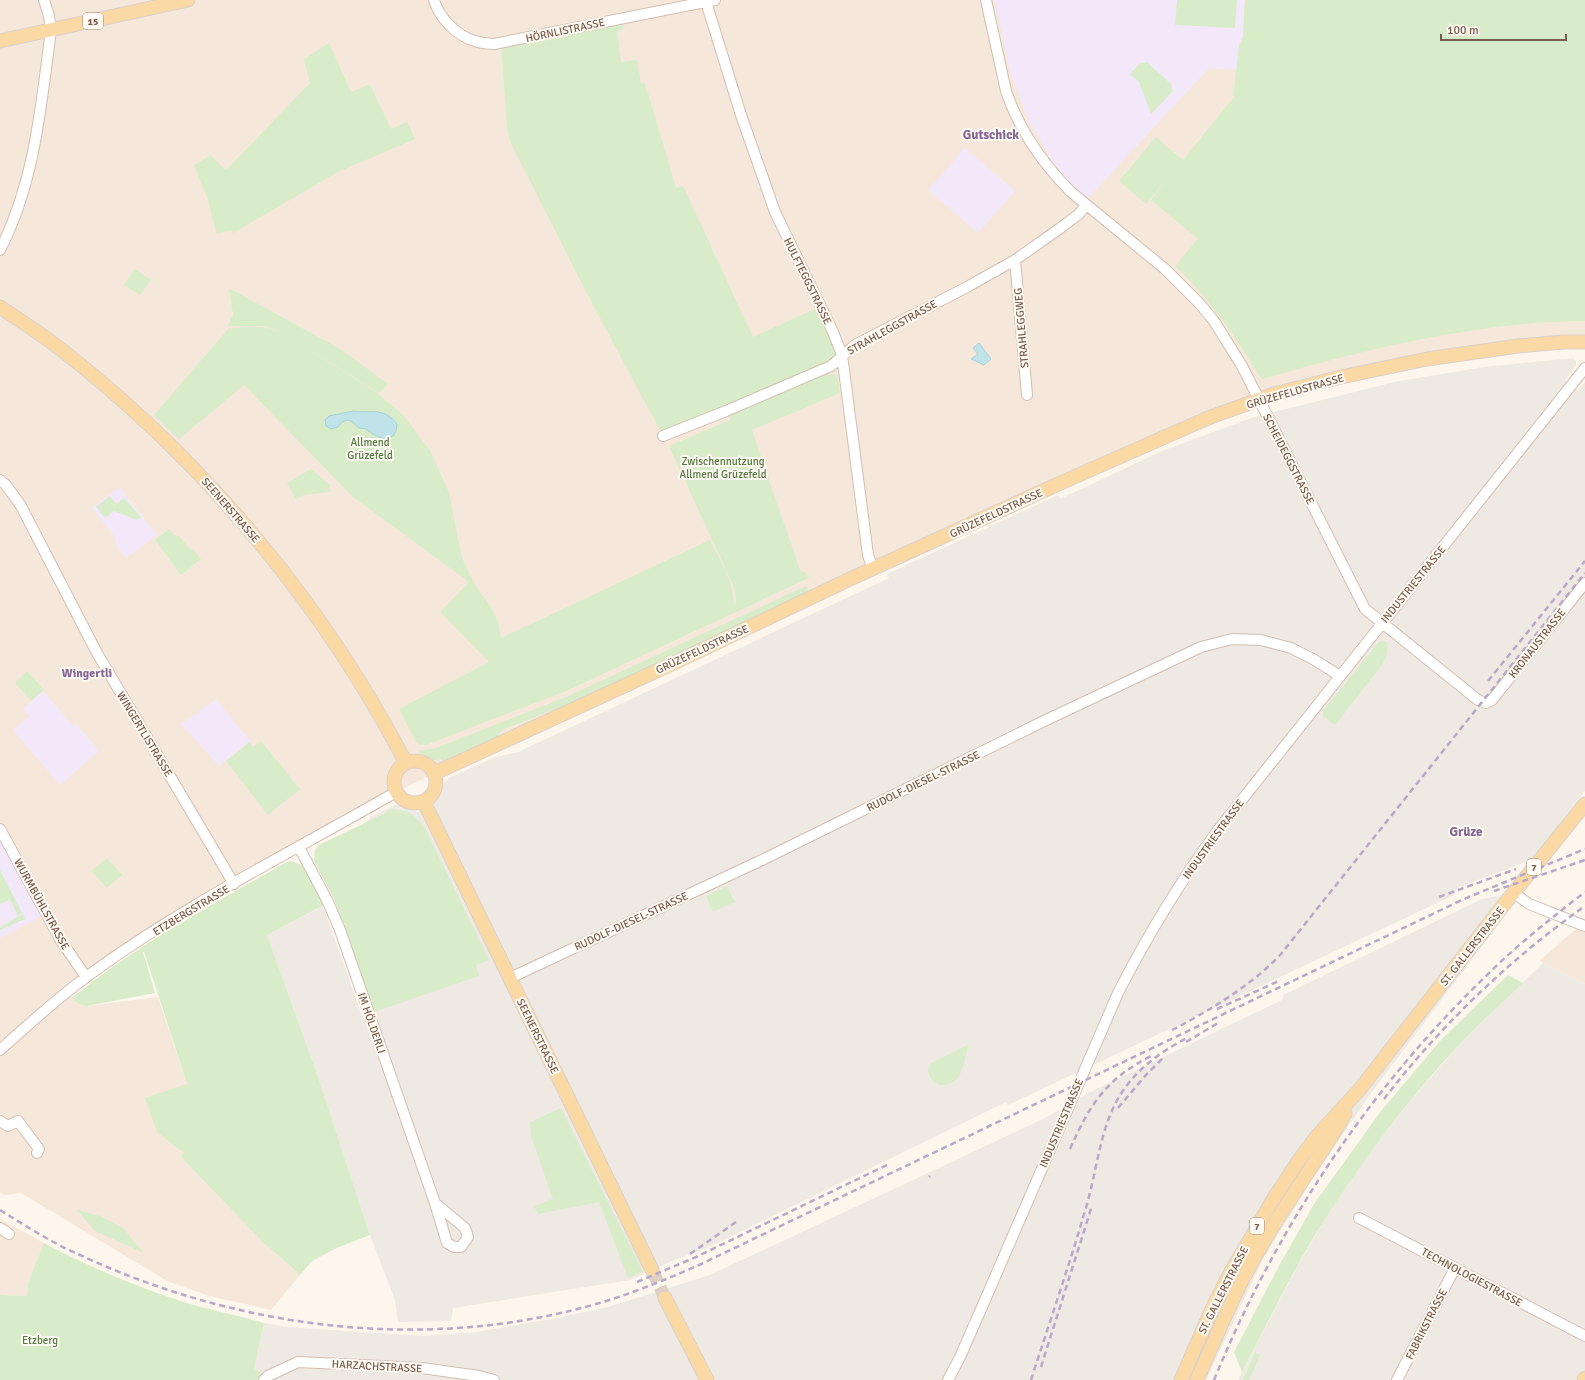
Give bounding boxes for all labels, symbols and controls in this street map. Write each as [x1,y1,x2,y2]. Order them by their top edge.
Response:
road number: 15 [83,13,103,29]
street label: HÖRNLISTRASSE [524,15,606,45]
scale bar [1441,16,1566,42]
text: 100 m [1447,23,1479,38]
district label: Gutschick [963,127,1019,143]
street label: HULFTEGGSTRASSE [781,236,834,327]
street label: STRAHLEGGWEG [1012,287,1031,369]
street label: STRAHLEGGSTRASSE [845,297,940,358]
street label: GRÜZEFELDSTRASSE [1245,370,1345,412]
street label: SCHEIDEGGSTRASSE [1260,412,1317,507]
park label: Allmend Grüzefeld [347,436,393,462]
park label: Zwischennutzung Allmend Grüzefeld [680,455,767,481]
street label: SEENERSTRASSE [199,475,262,545]
street label: GRÜZEFELDSTRASSE [947,485,1045,541]
street label: INDUSTRIESTRASSE [1378,543,1448,626]
street label: KRONAUSTRASSE [1506,606,1569,681]
street label: GRÜZEFELDSTRASSE [653,621,751,677]
district label: Wingertli [62,666,112,681]
street label: WINGERTLISTRASSE [114,689,175,779]
street label: RUDOLF-DIESEL-STRASSE [865,748,982,815]
street label: INDUSTRIESTRASSE [1180,797,1247,882]
district label: Grüze [1450,824,1483,840]
street label: WURMBÜHLSTRASSE [11,856,73,952]
road number: 7 [1527,859,1541,875]
street label: ETZBERGSTRASSE [151,882,232,938]
street label: RUDOLF-DIESEL-STRASSE [572,889,690,954]
street label: ST. GALLERSTRASSE [1438,904,1507,988]
street label: IM HÖLDERLI [355,991,389,1055]
street label: SEENERSTRASSE [514,997,561,1076]
street label: INDUSTRIESTRASSE [1037,1077,1086,1170]
road number: 7 [1250,1218,1264,1234]
street label: ST. GALLERSTRASSE [1196,1244,1251,1336]
street label: TECHNOLOGIESTRASSE [1419,1245,1525,1310]
street label: FABRIKSTRASSE [1403,1287,1450,1362]
park label: Etzberg [22,1334,58,1347]
street label: HARZACHSTRASSE [331,1358,423,1375]

